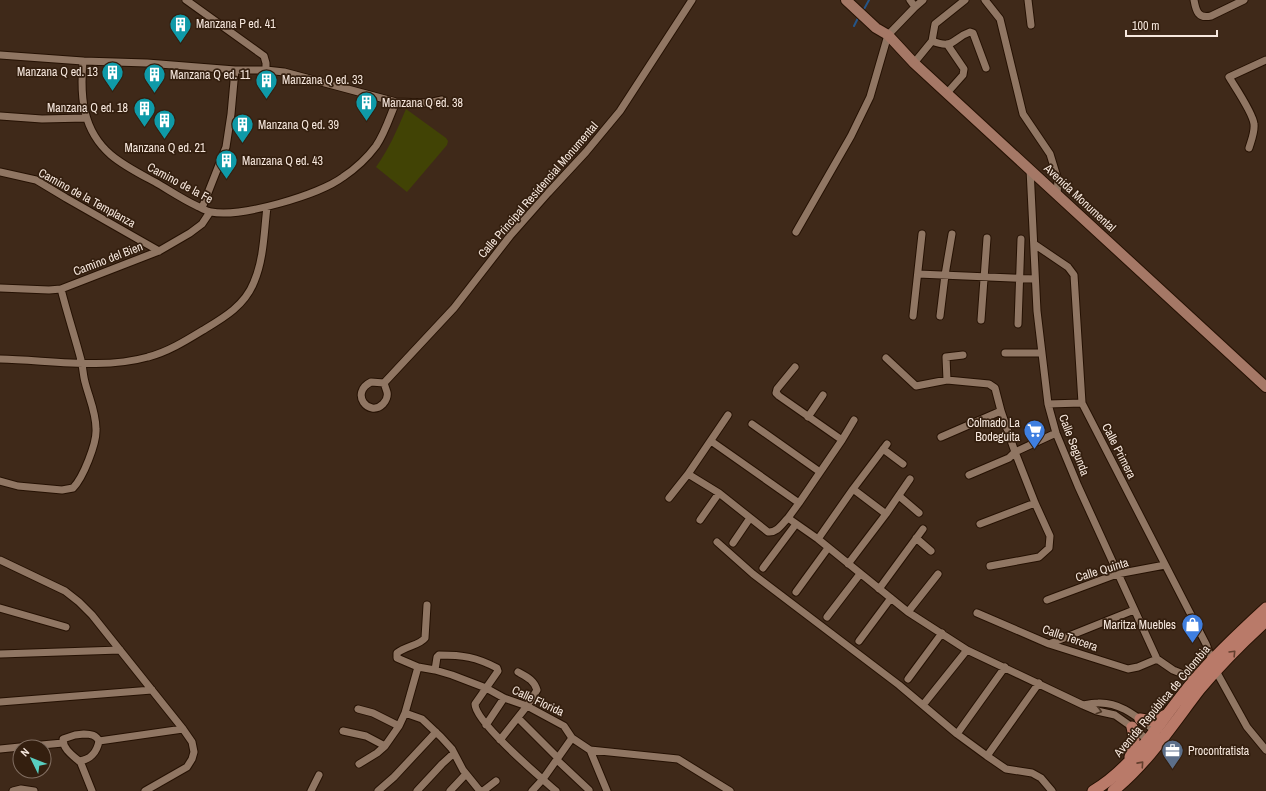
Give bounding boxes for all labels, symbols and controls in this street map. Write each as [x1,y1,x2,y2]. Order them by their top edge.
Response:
building icon: Manzana P ed. 41 [168,11,194,44]
scale bar [1126,12,1217,38]
place label: Manzana P ed. 41 [196,16,276,32]
text: 100 m [1132,18,1159,34]
building icon: Manzana Q ed. 13 [100,59,126,92]
building icon: Manzana Q ed. 11 [142,62,168,95]
place label: Manzana Q ed. 13 [17,64,98,80]
place label: Manzana Q ed. 11 [170,67,251,83]
building icon: Manzana Q ed. 33 [254,67,280,100]
place label: Manzana Q ed. 33 [282,72,363,88]
building icon: Manzana Q ed. 38 [354,90,380,123]
building icon: Manzana Q ed. 18 [131,95,157,128]
place label: Manzana Q ed. 38 [382,95,463,111]
place label: Manzana Q ed. 18 [47,100,128,116]
building icon: Manzana Q ed. 21 [152,108,178,141]
building icon: Manzana Q ed. 39 [229,112,255,145]
place label: Manzana Q ed. 39 [258,117,339,133]
street label: Calle Principal Residencial Monumental [474,119,602,261]
place label: Manzana Q ed. 21 [125,140,206,156]
building icon: Manzana Q ed. 43 [214,148,240,181]
place label: Manzana Q ed. 43 [242,153,323,169]
street label: Camino de la Fe [144,159,216,207]
street label: Avenida Monumental [1040,160,1119,236]
street label: Camino de la Templanza [36,165,139,232]
street label: Camino del Bien [71,238,145,280]
street label: Calle Segunda [1055,412,1093,478]
place label: Colmado La Bodeguita [967,415,1021,445]
supermarket icon: Colmado La Bodeguita [1022,417,1048,450]
street label: Calle Primera [1098,421,1140,482]
street label: Calle Quinta [1074,554,1131,586]
shop icon: Maritza Muebles [1179,612,1205,645]
place label: Maritza Muebles [1103,617,1176,633]
street label: Calle Tercera [1040,621,1100,655]
street label: Avenida República de Colombia [1110,641,1214,761]
one-way arrow [1228,650,1236,658]
street label: Calle Florida [509,682,567,720]
one-way arrow [1095,706,1102,715]
office icon: Procontratista [1160,738,1186,771]
north arrow [12,739,52,779]
place label: Procontratista [1188,743,1250,759]
text: N [17,745,32,759]
one-way arrow [1136,761,1143,769]

